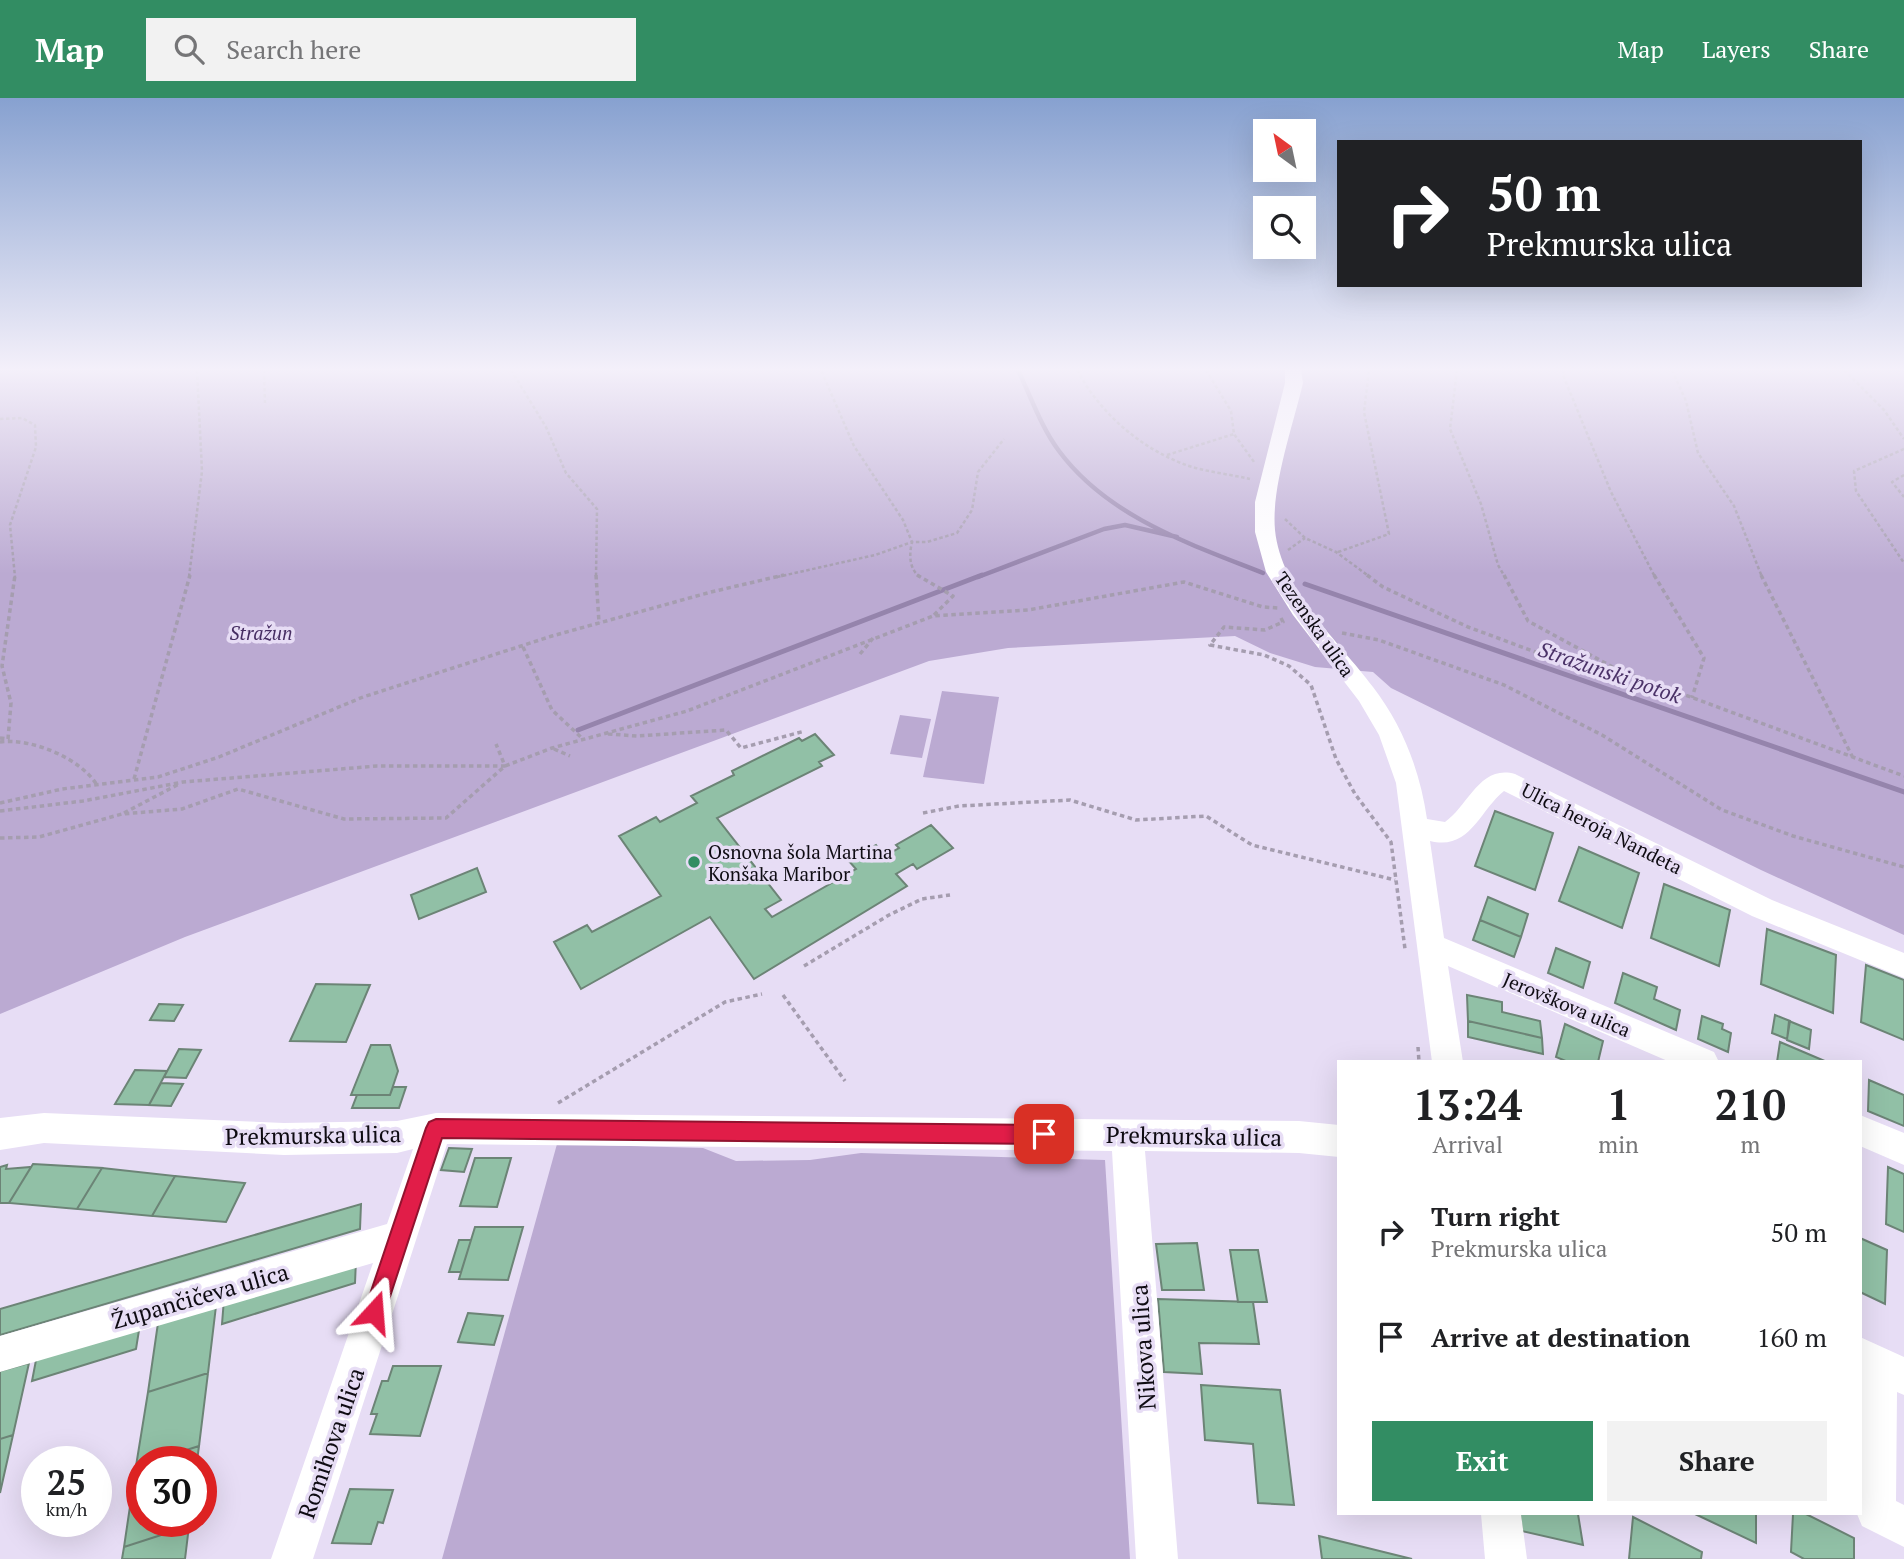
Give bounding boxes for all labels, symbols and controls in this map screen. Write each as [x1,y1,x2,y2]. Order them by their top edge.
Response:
search box [146,18,636,81]
text: Map [35,28,104,71]
icon: search [170,30,208,68]
text: Search here [226,32,361,66]
text: Map [1617,33,1664,65]
text: Layers [1702,33,1771,65]
text: Share [1809,33,1869,65]
north arrow [1253,119,1316,182]
map controls [1253,119,1316,259]
text: 50 m [1487,160,1601,225]
icon: right [1372,168,1463,259]
button: search [1253,196,1316,259]
text: Prekmurska ulica [1487,223,1732,265]
street label: Tezenska ulica [1270,567,1361,682]
park label: Stražun [230,620,292,645]
water label: Stražunski potok [1535,634,1686,710]
street label: Ulica heroja Nandeta [1517,777,1687,879]
place label: Osnovna šola Martina Konšaka Maribor [708,839,893,886]
marker: Osnovna šola Martina Konšaka Maribor [686,854,702,870]
street label: Jerovškova ulica [1500,966,1635,1042]
text: 13:24 [1413,1076,1522,1132]
text: 1 [1607,1076,1630,1132]
text: 210 [1715,1076,1786,1132]
pin [1014,1104,1074,1164]
icon: arrive [1025,1115,1063,1153]
street label: Prekmurska ulica [225,1118,402,1152]
street label: Prekmurska ulica [1106,1119,1283,1153]
text: Arrival [1432,1129,1503,1160]
text: min [1598,1129,1639,1160]
text: m [1740,1129,1760,1160]
text: Turn right [1431,1199,1560,1233]
icon: right [1372,1213,1410,1251]
text: 50 m [1771,1215,1827,1249]
text: Prekmurska ulica [1431,1233,1607,1264]
street label: Župančičeva ulica [108,1256,293,1336]
position arrow [337,1275,411,1349]
street label: Nikova ulica [1123,1283,1163,1411]
icon: arrive [1372,1318,1410,1356]
text: Arrive at destination [1431,1320,1690,1354]
text: 160 m [1757,1320,1827,1354]
street label: Romihova ulica [291,1363,371,1523]
button: Exit [1372,1421,1593,1501]
button: Share [1607,1421,1827,1501]
speed limit sign: 30 [126,1446,217,1537]
text: 25 [47,1459,86,1505]
text: km/h [46,1497,87,1521]

